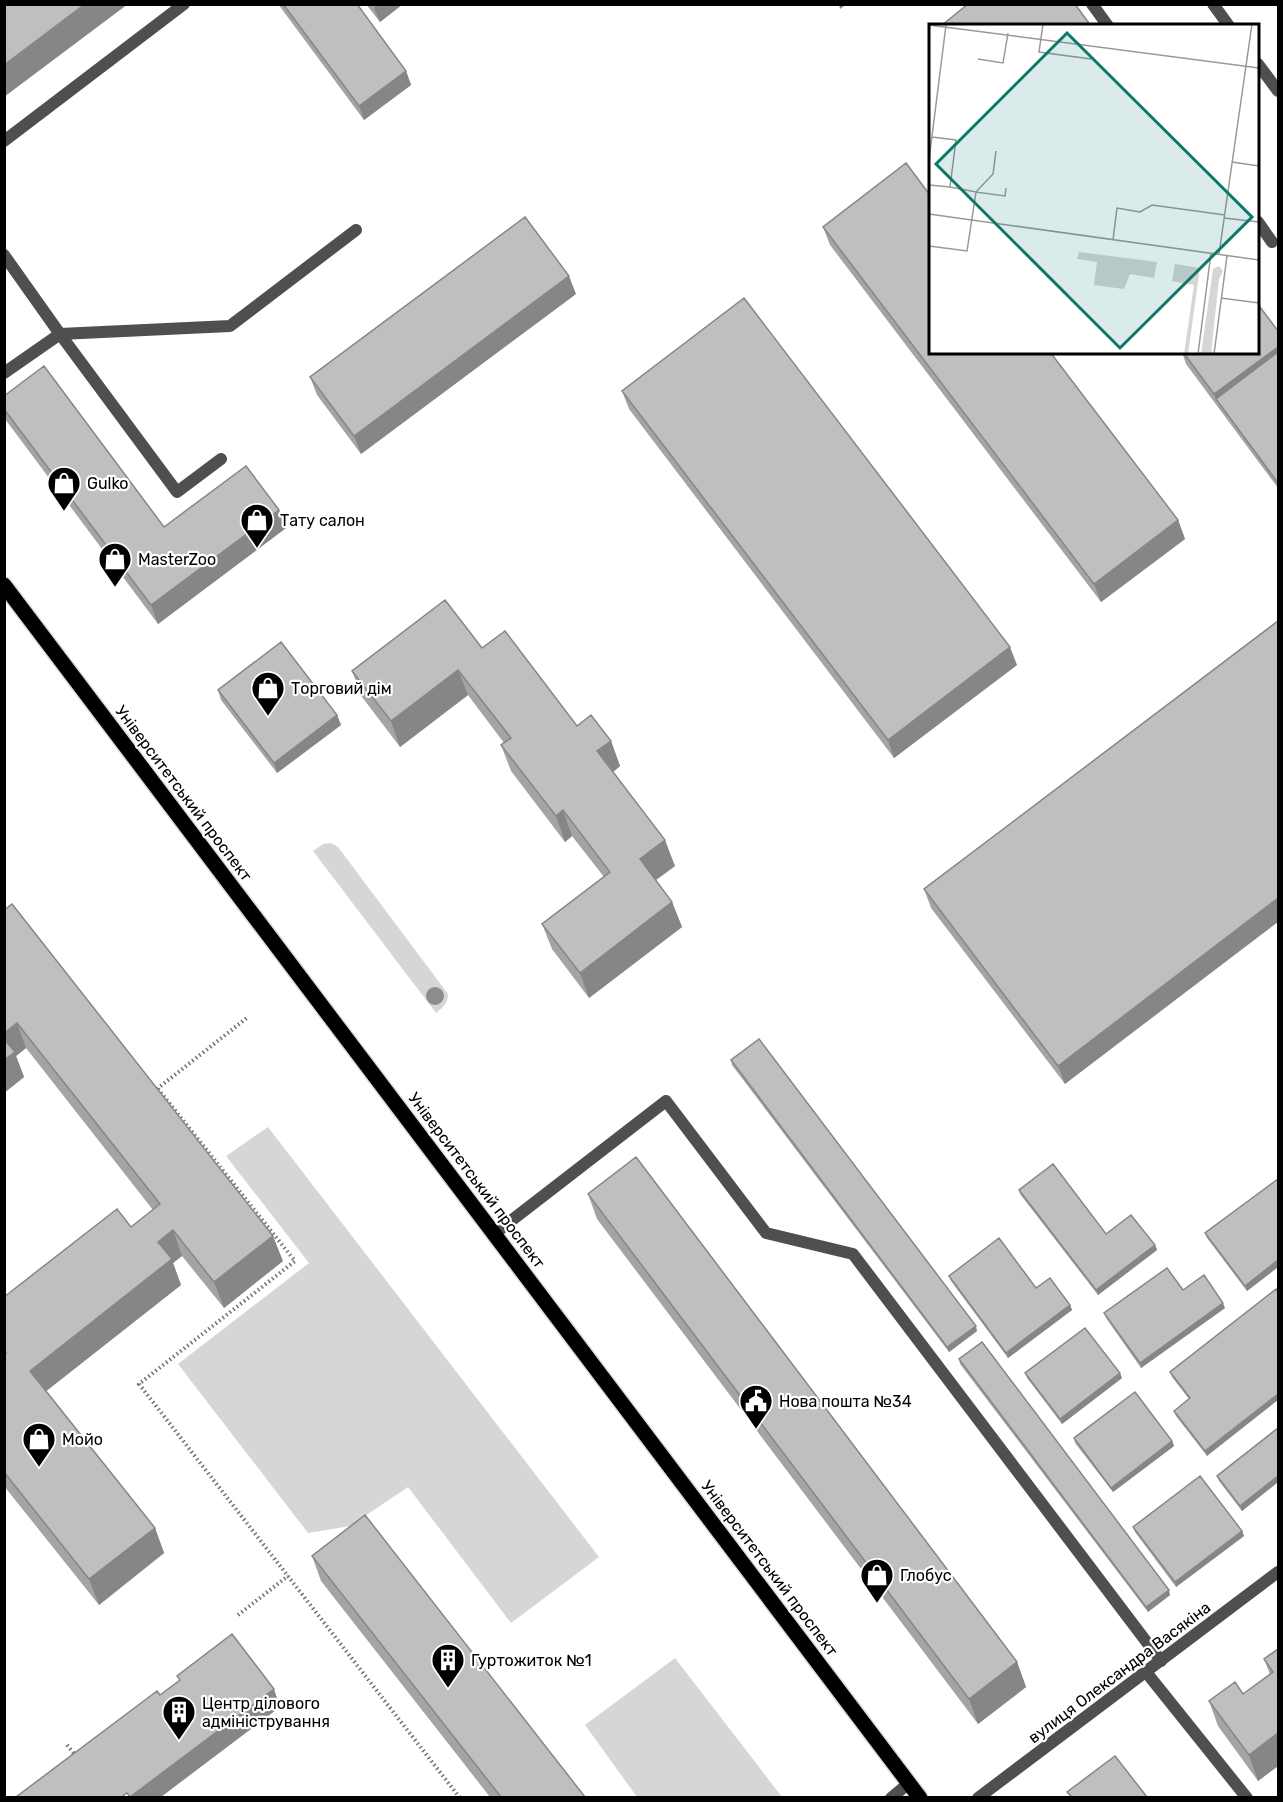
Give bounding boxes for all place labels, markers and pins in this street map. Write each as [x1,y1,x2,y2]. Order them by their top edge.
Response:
shop icon: Gulko [46,465,82,512]
place label: Gulko [87,474,128,493]
shop icon: Тату салон [239,502,275,549]
place label: Тату салон [280,511,365,530]
shop icon: MasterZoo [97,541,133,588]
place label: MasterZoo [138,550,216,569]
shop icon: Торговий дім [250,670,286,717]
place label: Торговий дім [291,679,392,698]
public building icon: Нова пошта №34 [738,1383,774,1430]
place label: Нова пошта №34 [779,1392,912,1411]
shop icon: Мойо [21,1421,57,1468]
place label: Мойо [62,1430,103,1449]
shop icon: Глобус [859,1557,895,1604]
place label: Глобус [900,1566,952,1585]
building icon: Гуртожиток №1 [430,1642,466,1689]
place label: Гуртожиток №1 [471,1651,592,1670]
building icon: Центр ділового адміністрування [161,1694,197,1741]
place label: Центр ділового адміністрування [202,1694,330,1731]

